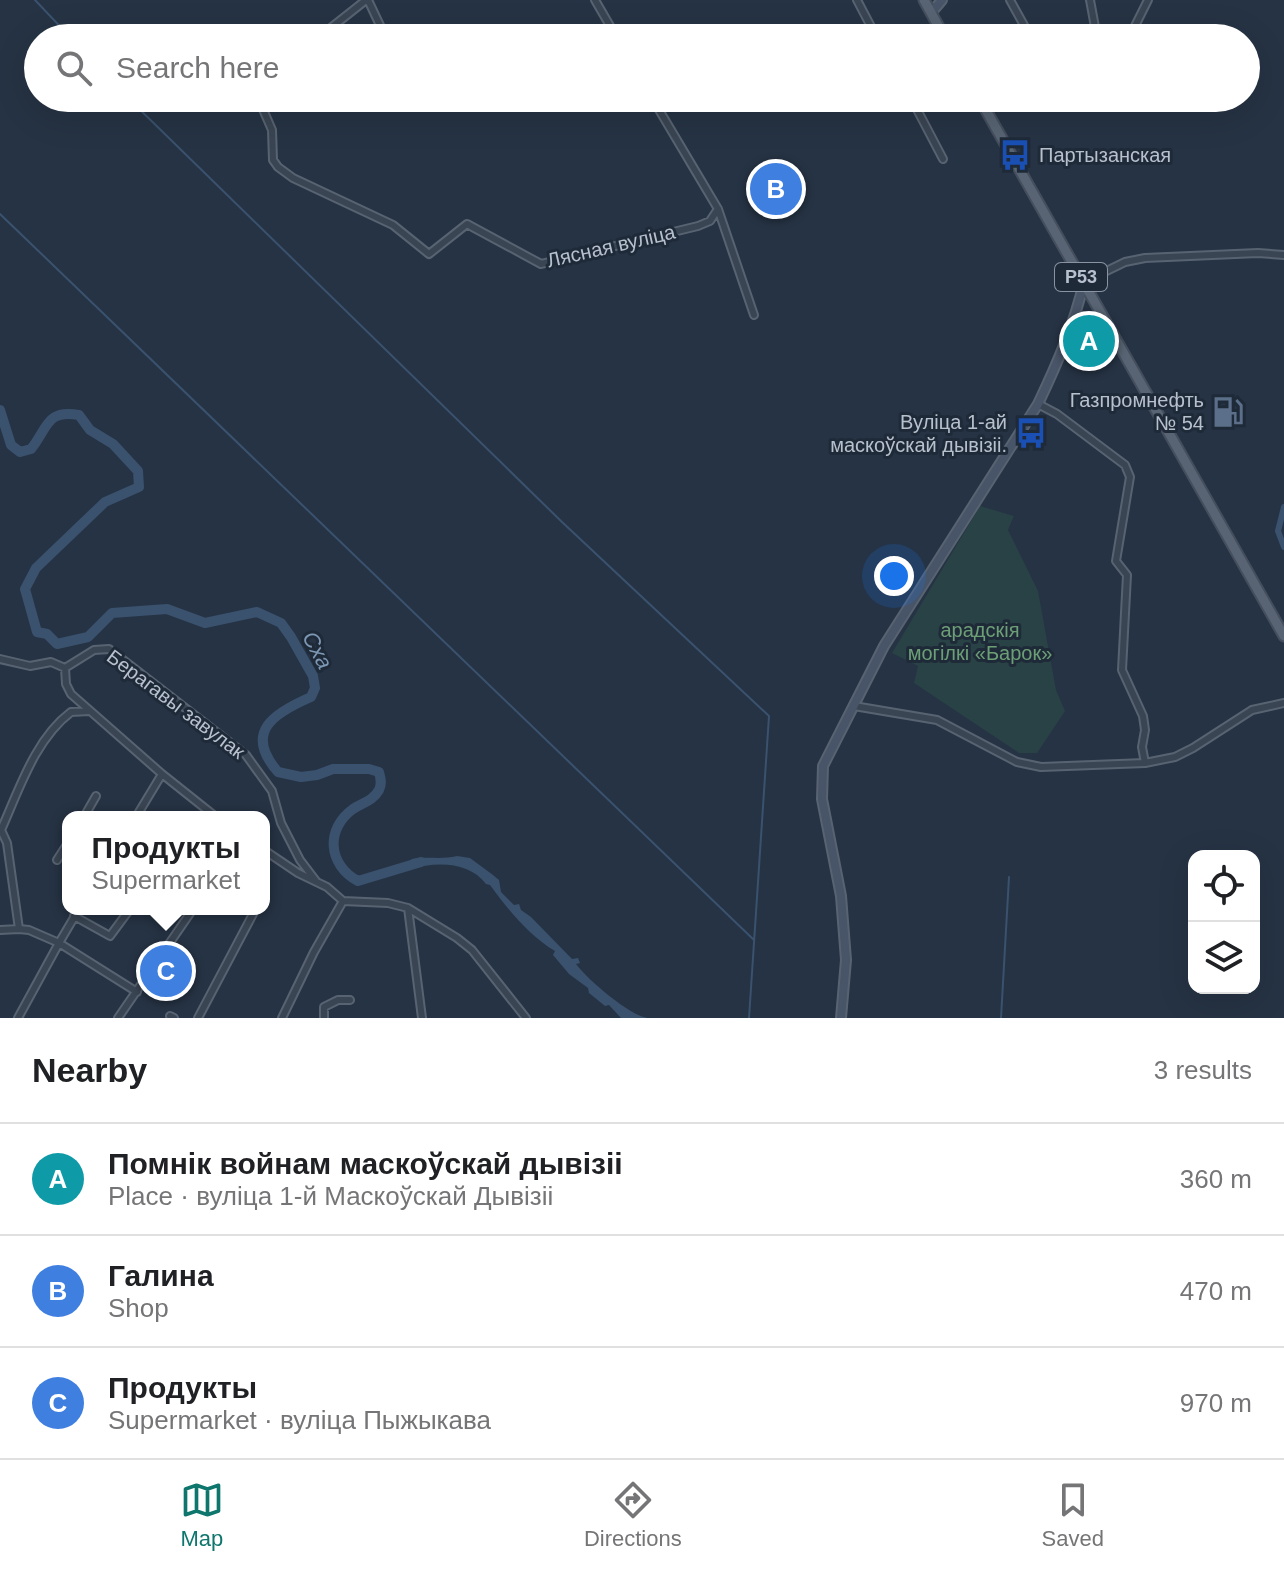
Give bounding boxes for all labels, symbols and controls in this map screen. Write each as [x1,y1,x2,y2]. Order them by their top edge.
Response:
search box [24,24,1260,112]
icon: search [52,46,96,90]
text: Search here [116,51,279,84]
bus stop icon: Партызанская [998,138,1032,172]
place label: Партызанская [1039,144,1171,166]
pin: B [750,159,802,219]
street label: Лясная вуліца [545,220,678,271]
road number: Р53 [1055,263,1107,291]
pin: A [1063,311,1115,371]
place label: Газпромнефть № 54 [1070,389,1204,434]
fuel station icon: Газпромнефть № 54 [1211,395,1245,429]
place label: Вуліца 1-ай маскоўскай дывізіі. [830,411,1007,456]
bus stop icon: Вуліца 1-ай маскоўскай дывізіі. [1014,416,1048,450]
your location [874,556,914,596]
park label: арадскія могілкі «Барок» [908,619,1052,664]
water label: Сха [297,627,338,673]
street label: Берагавы завулак [103,645,249,763]
popup [62,811,270,915]
text: Продукты [91,831,241,864]
map controls [1188,850,1260,994]
button: locate [1188,850,1260,922]
text: Supermarket [91,865,240,895]
button: layers [1188,922,1260,994]
pin: C [140,941,192,1001]
text: Nearby [32,1051,147,1089]
text: 3 results [1154,1055,1252,1085]
text: Помнік войнам маскоўскай дывізіі [108,1147,623,1180]
text: A [49,1164,67,1194]
text: 360 m [1180,1164,1252,1194]
text: Place · вуліца 1-й Маскоўскай Дывізіі [108,1181,553,1211]
text: Галина [108,1259,214,1292]
text: B [49,1276,67,1306]
text: 470 m [1180,1276,1252,1306]
text: Shop [108,1293,169,1323]
text: Продукты [108,1371,257,1404]
text: C [49,1388,67,1418]
text: 970 m [1180,1388,1252,1418]
text: Supermarket · вуліца Пыжыкава [108,1405,491,1435]
tab: Map [180,1478,224,1552]
tab: Directions [584,1478,682,1552]
tab: Saved [1042,1478,1104,1552]

